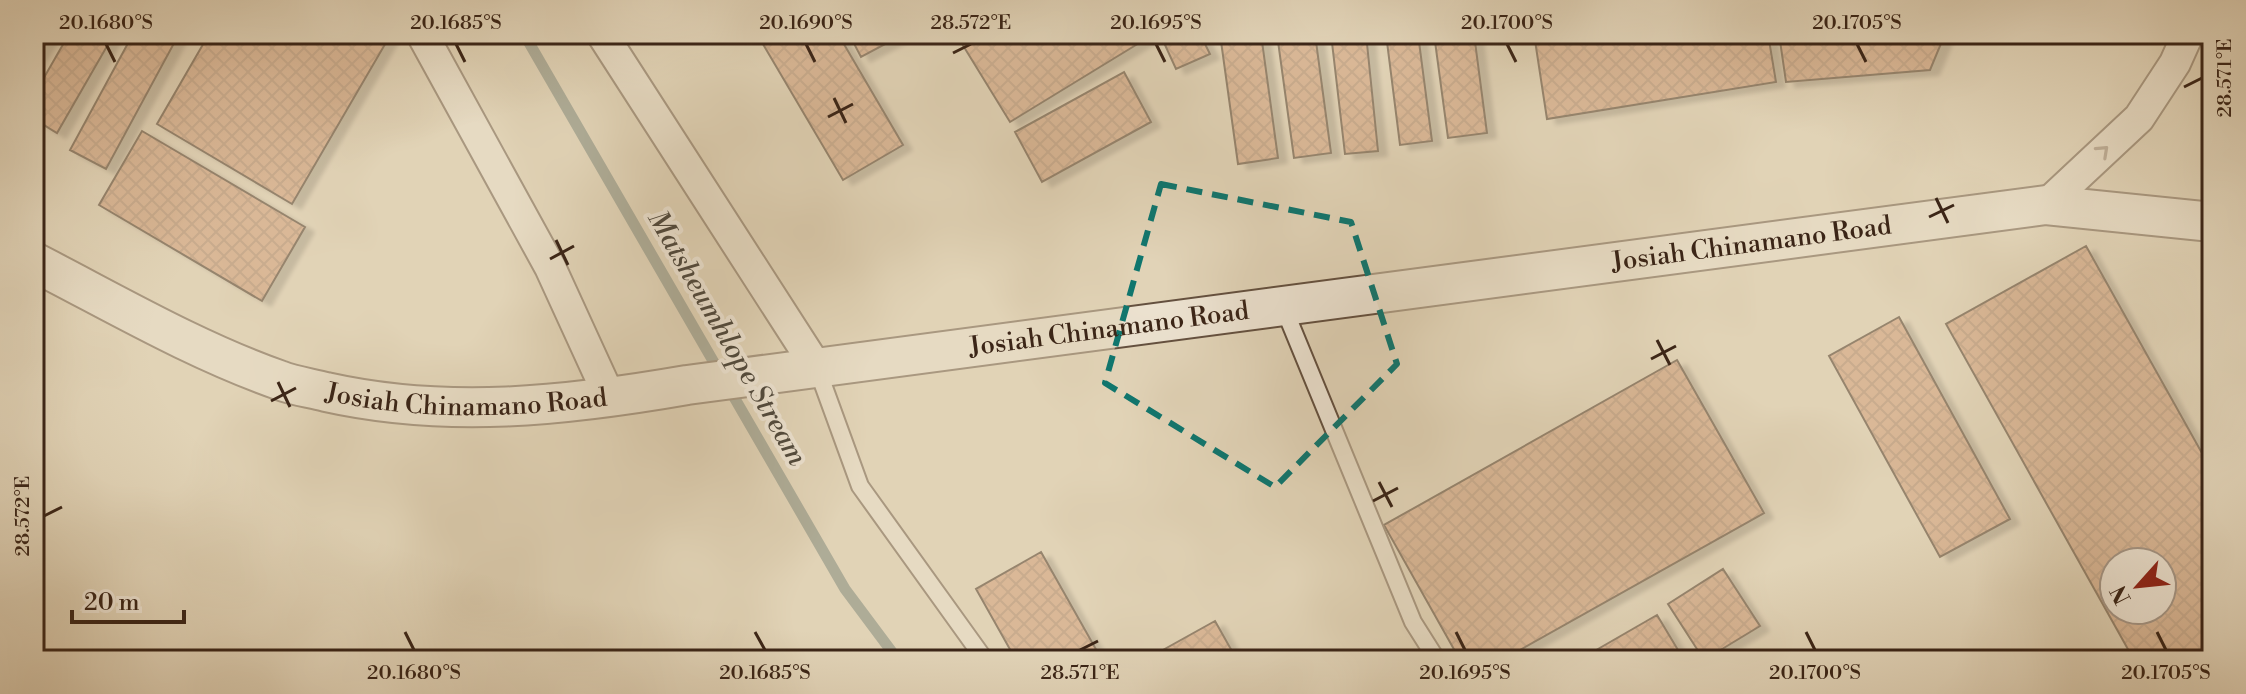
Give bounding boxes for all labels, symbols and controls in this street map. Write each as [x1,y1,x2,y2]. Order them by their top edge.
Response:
text: 20.1680°S [59,11,153,36]
text: 20.1685°S [410,11,502,36]
text: 20.1690°S [759,11,853,36]
text: 28.572°E [931,11,1011,36]
text: 20.1695°S [1110,11,1202,36]
text: 20.1700°S [1461,11,1553,36]
text: 20.1705°S [1812,11,1902,36]
text: 28.571°E [2213,39,2238,117]
one-way arrow [2094,146,2108,161]
water label: Matsheumhlope Stream [640,204,815,472]
street label: Josiah Chinamano Road [1609,210,1894,279]
street label: Josiah Chinamano Road [966,295,1251,364]
street label: Josiah Chinamano Road [322,376,609,423]
text: 28.572°E [11,476,36,556]
north arrow [2098,546,2178,626]
scale bar [72,574,184,624]
text: N [2105,580,2137,608]
text: 20 m [84,588,140,618]
text: 20.1680°S [367,661,461,686]
text: 20.1685°S [719,661,811,686]
text: 28.571°E [1041,661,1119,686]
text: 20.1695°S [1419,661,1511,686]
text: 20.1700°S [1769,661,1861,686]
text: 20.1705°S [2121,661,2211,686]

